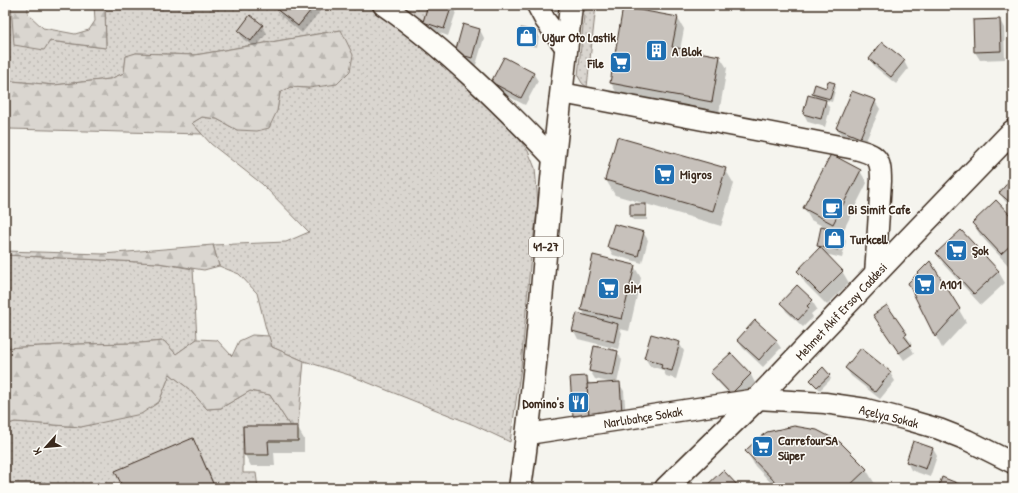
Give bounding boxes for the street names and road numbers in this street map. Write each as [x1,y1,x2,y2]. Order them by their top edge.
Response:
road number: 41-27 [529,237,563,257]
street label: Mehmet Akif Ersoy Caddesi [791,258,891,364]
street label: Açelya Sokak [857,400,921,432]
street label: Narlıbahçe Sokak [602,402,684,432]

